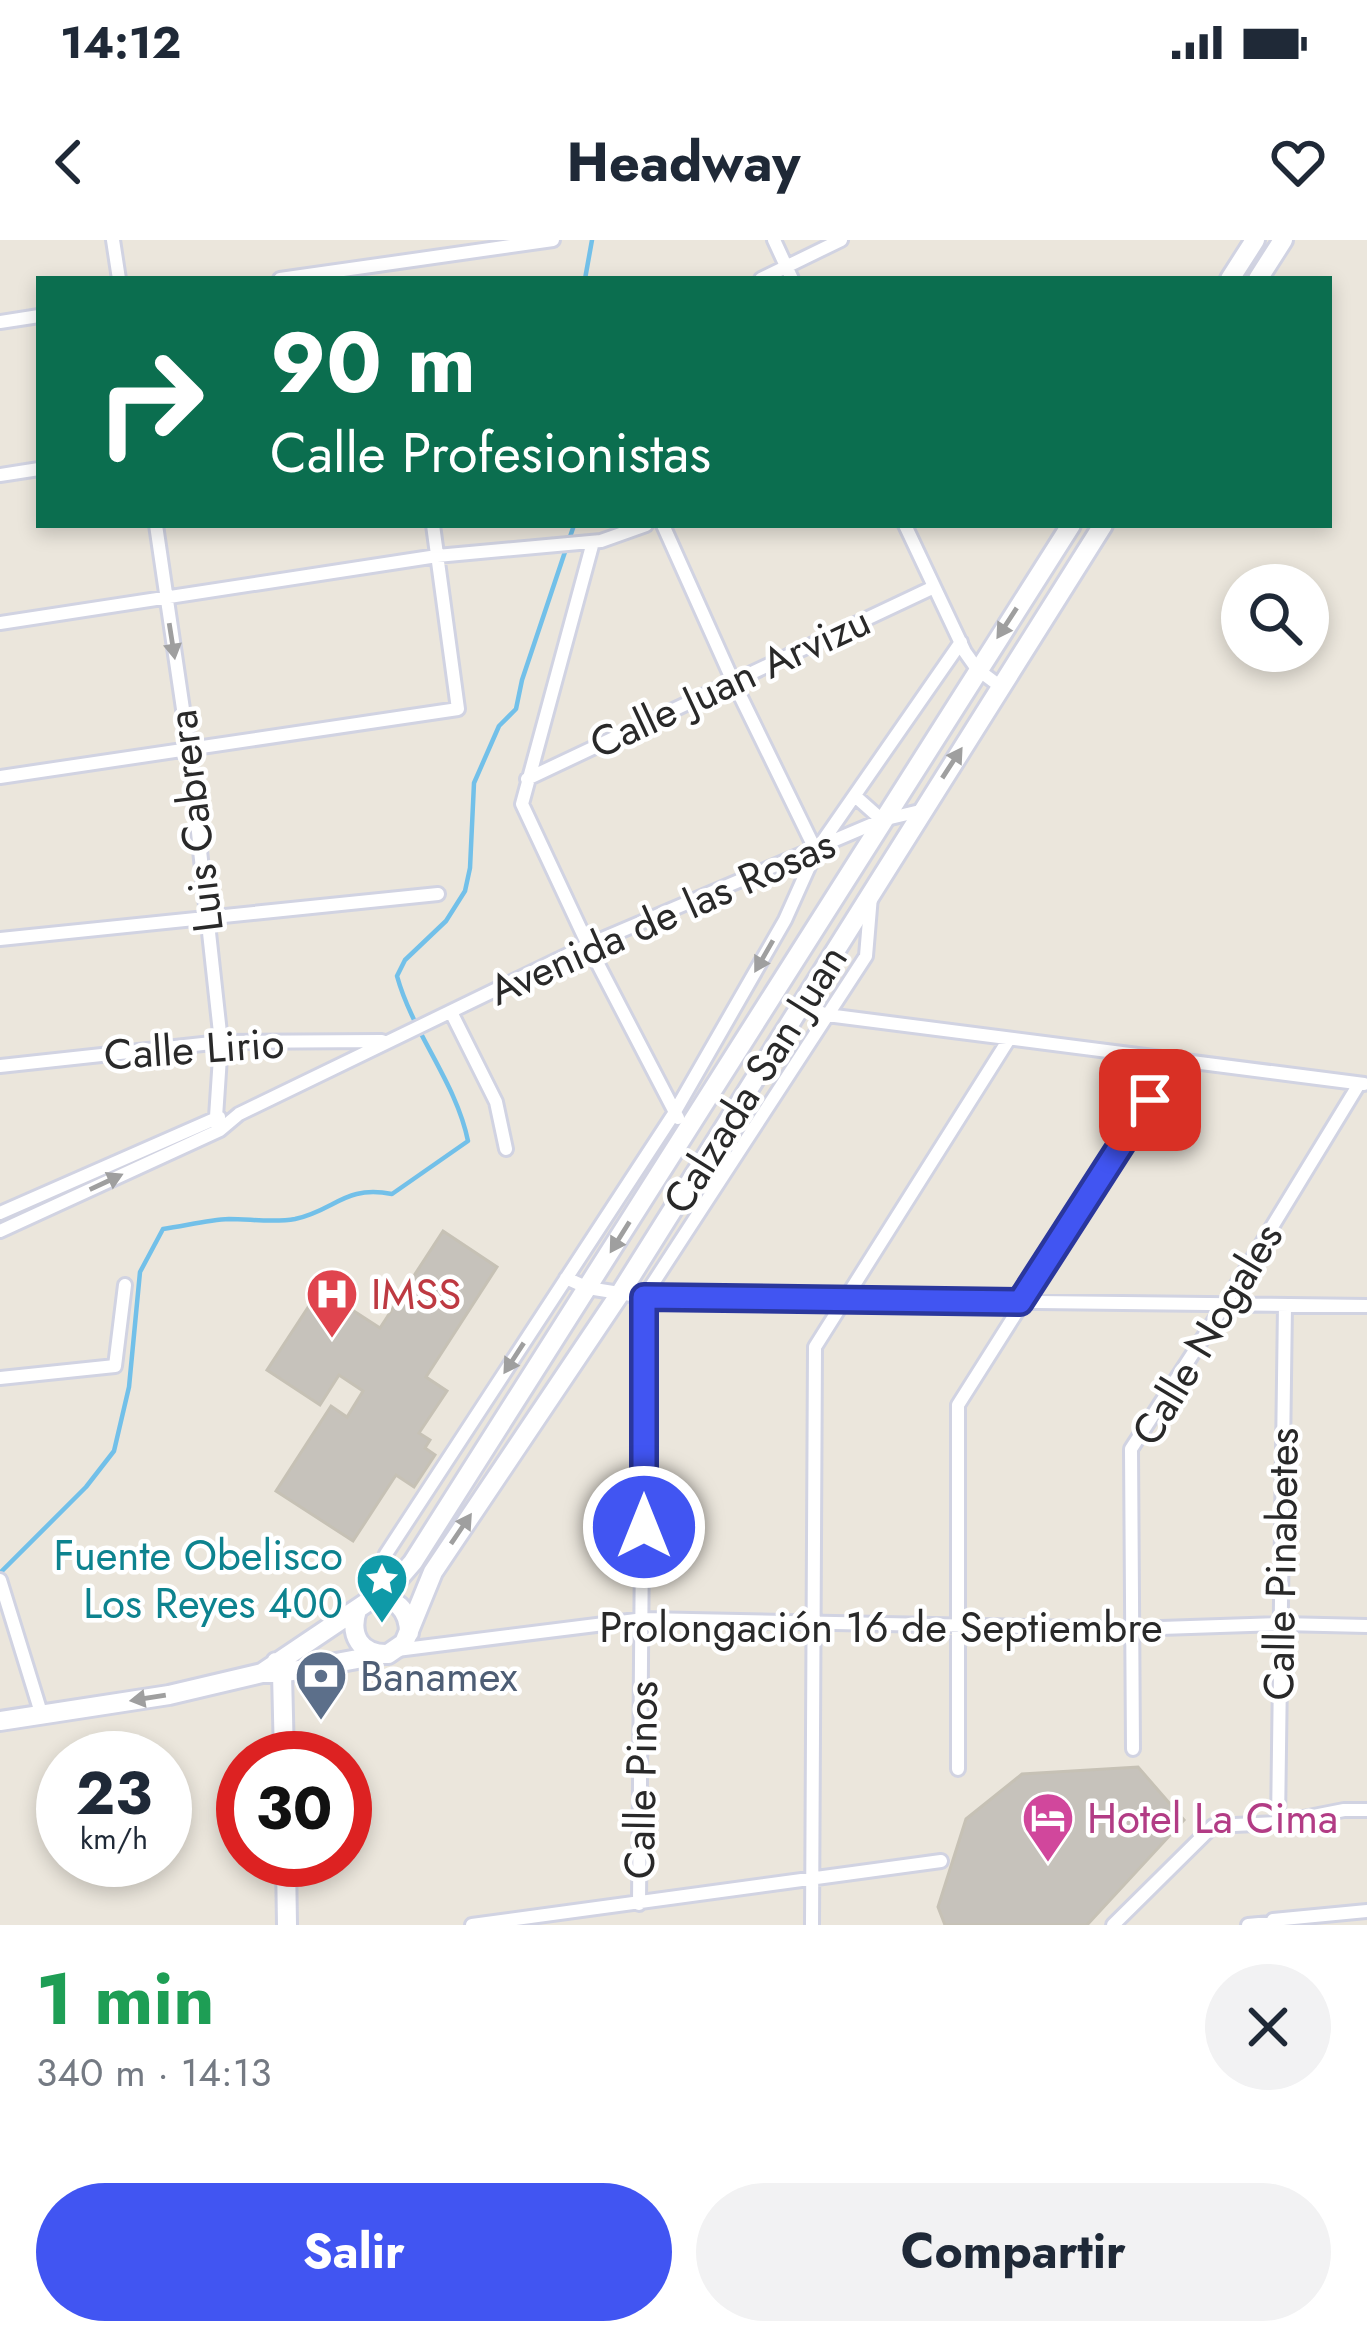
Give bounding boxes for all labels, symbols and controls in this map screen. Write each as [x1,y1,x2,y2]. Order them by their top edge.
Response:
text: 14:12 [60,10,181,75]
text: Headway [567,123,800,201]
icon: back [36,129,102,195]
icon: heart [1265,129,1331,195]
text: 90 m [270,302,476,424]
icon: right [72,324,228,480]
text: Calle Profesionistas [270,414,711,492]
map controls [1221,564,1329,672]
button: search [1221,564,1329,672]
street label: Calle Juan Arvizu [580,590,880,774]
one-way arrow [996,606,1018,639]
one-way arrow [162,623,181,660]
street label: Luis Cabrera [151,706,239,936]
one-way arrow [940,746,962,779]
street label: Avenida de las Rosas [479,813,845,1021]
street label: Calzada San Juan [648,933,862,1225]
one-way arrow [755,939,776,973]
street label: Calle Lirio [102,1012,286,1086]
pin [1099,1049,1201,1151]
icon: arrive [1117,1067,1183,1133]
one-way arrow [89,1172,124,1192]
street label: Calle Nogales [1116,1211,1298,1457]
one-way arrow [610,1220,631,1254]
place label: IMSS [371,1264,461,1325]
hospital icon: IMSS [304,1266,360,1340]
one-way arrow [504,1342,526,1375]
street label: Calle Pinabetes [1248,1427,1314,1701]
position arrow [581,1464,707,1590]
one-way arrow [450,1513,472,1546]
place label: Fuente Obelisco Los Reyes 400 [54,1525,343,1634]
place icon: Fuente Obelisco Los Reyes 400 [354,1551,410,1625]
street label: Prolongación 16 de Septiembre [599,1597,1163,1658]
place label: Banamex [360,1646,518,1707]
bank icon: Banamex [293,1648,349,1722]
street label: Calle Pinos [609,1680,673,1880]
one-way arrow [128,1690,166,1708]
speed limit sign: 30 [216,1731,372,1887]
text: 23 [76,1750,152,1837]
place label: Hotel La Cima [1087,1788,1338,1849]
hotel icon: Hotel La Cima [1020,1790,1076,1864]
text: km/h [80,1817,148,1860]
text: 1 min [36,1947,215,2051]
button: close [1205,1964,1331,2090]
text: 340 m · 14:13 [36,2044,271,2101]
button: Salir [36,2183,672,2321]
button: Compartir [696,2183,1331,2321]

